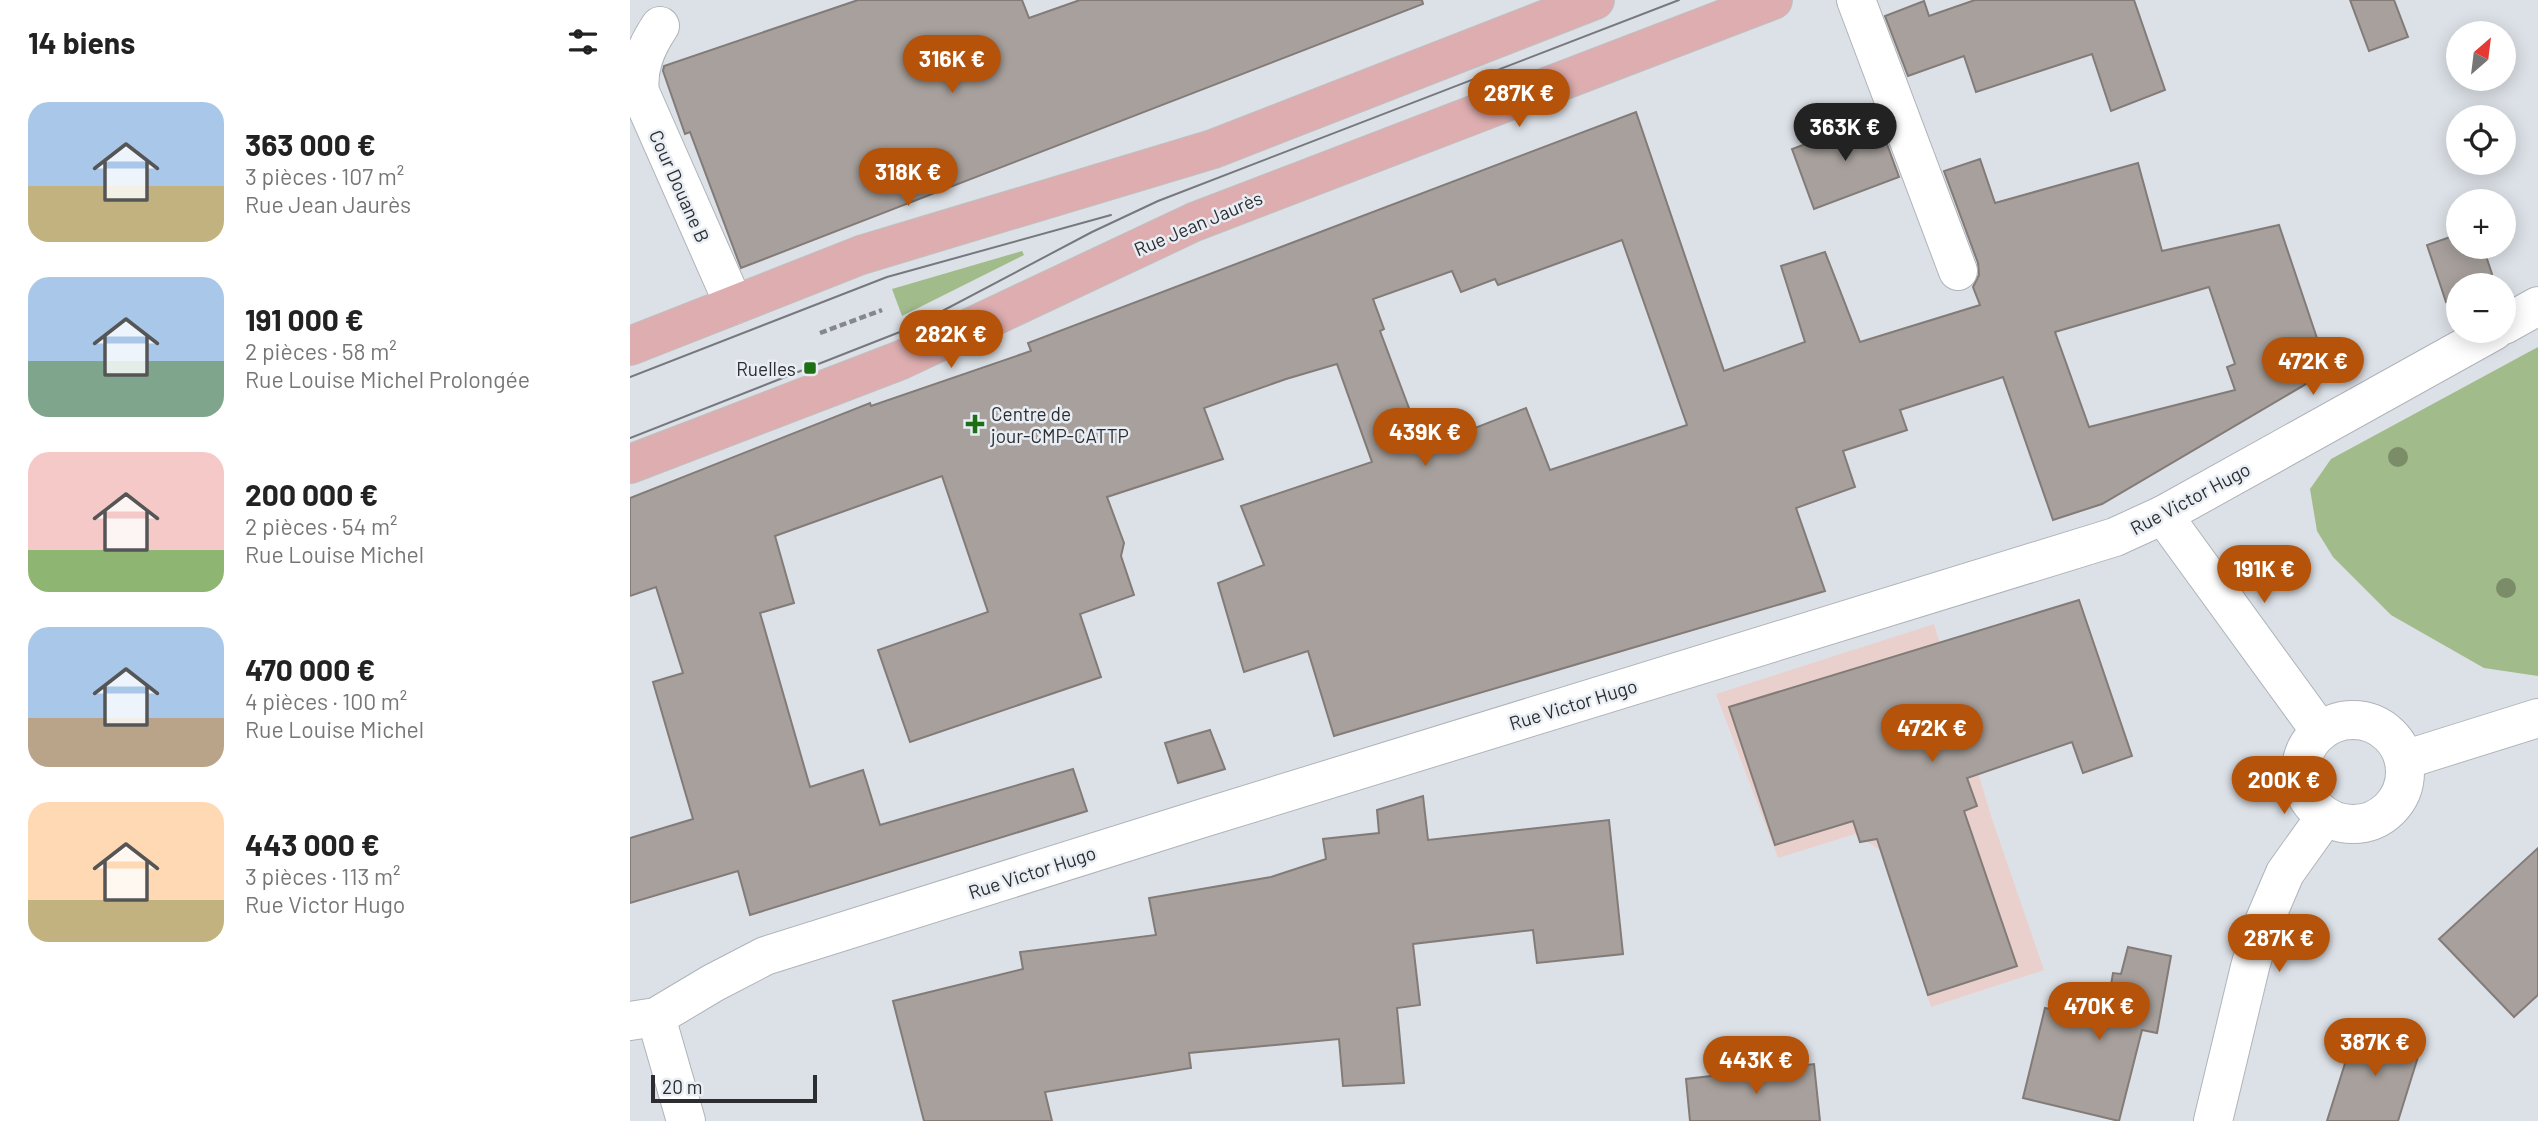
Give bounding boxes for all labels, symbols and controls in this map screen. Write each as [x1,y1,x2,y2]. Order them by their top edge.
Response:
north arrow [2446,21,2516,91]
map controls [2446,21,2516,343]
icon: filters [564,23,602,61]
text: 14 biens [28,24,135,60]
pin: 316K € [895,36,1009,95]
text: 316K € [919,44,985,72]
pin: 287K € [1462,69,1576,129]
text: 287K € [1484,78,1554,106]
pin: 363K € [1788,104,1902,163]
button: locate [2446,105,2516,175]
text: 363K € [1810,112,1880,140]
text: 363 000 € [245,126,376,162]
street label: Cour Douane B [645,126,715,246]
icon: home [84,130,168,214]
pin: 318K € [851,148,965,208]
text: 318K € [875,157,941,185]
text: 3 pièces · 107 m² [245,162,404,190]
street label: Rue Jean Jaurès [1130,186,1266,260]
button: + [2446,189,2516,259]
text: Rue Jean Jaurès [245,190,411,218]
button: − [2446,273,2516,343]
text: 191 000 € [245,301,364,337]
icon: home [84,305,168,389]
pin: 282K € [894,310,1008,370]
text: 282K € [915,319,987,347]
text: 2 pièces · 58 m² [245,337,397,365]
pin: 472K € [2256,338,2370,397]
text: 472K € [2278,346,2348,374]
place label: Ruelles [736,357,796,380]
marker: Ruelles [802,360,818,376]
text: Rue Louise Michel Prolongée [245,365,530,393]
place label: Centre de jour-CMP-CATTP [990,402,1129,447]
pin: 439K € [1368,408,1482,468]
marker: Centre de jour-CMP-CATTP [965,414,985,434]
text: 439K € [1389,417,1461,445]
street label: Rue Victor Hugo [2126,457,2254,539]
text: 200 000 € [245,476,378,512]
icon: home [84,480,168,564]
text: 2 pièces · 54 m² [245,512,397,540]
text: Rue Louise Michel [245,540,424,568]
pin: 191K € [2207,546,2321,605]
text: 191K € [2233,554,2295,582]
text: 470 000 € [245,651,375,687]
icon: home [84,655,168,739]
street label: Rue Victor Hugo [1506,674,1640,734]
text: 4 pièces · 100 m² [245,687,407,715]
pin: 472K € [1875,704,1989,764]
text: 472K € [1897,713,1967,741]
text: Rue Louise Michel [245,715,424,743]
pin: 200K € [2227,756,2341,816]
text: 200K € [2248,765,2320,793]
text: 443 000 € [245,826,380,862]
icon: home [84,830,168,914]
street label: Rue Victor Hugo [965,841,1099,903]
text: 3 pièces · 113 m² [245,862,400,890]
text: Rue Victor Hugo [245,890,405,918]
pin: 287K € [2222,914,2336,974]
text: 287K € [2244,923,2314,951]
pin: 470K € [2042,982,2156,1042]
text: 470K € [2064,991,2134,1019]
pin: 387K € [2318,1018,2432,1078]
text: 387K € [2340,1027,2410,1055]
pin: 443K € [1699,1036,1813,1096]
text: 443K € [1719,1045,1793,1073]
scale bar [651,1072,817,1104]
text: 20 m [662,1075,702,1098]

